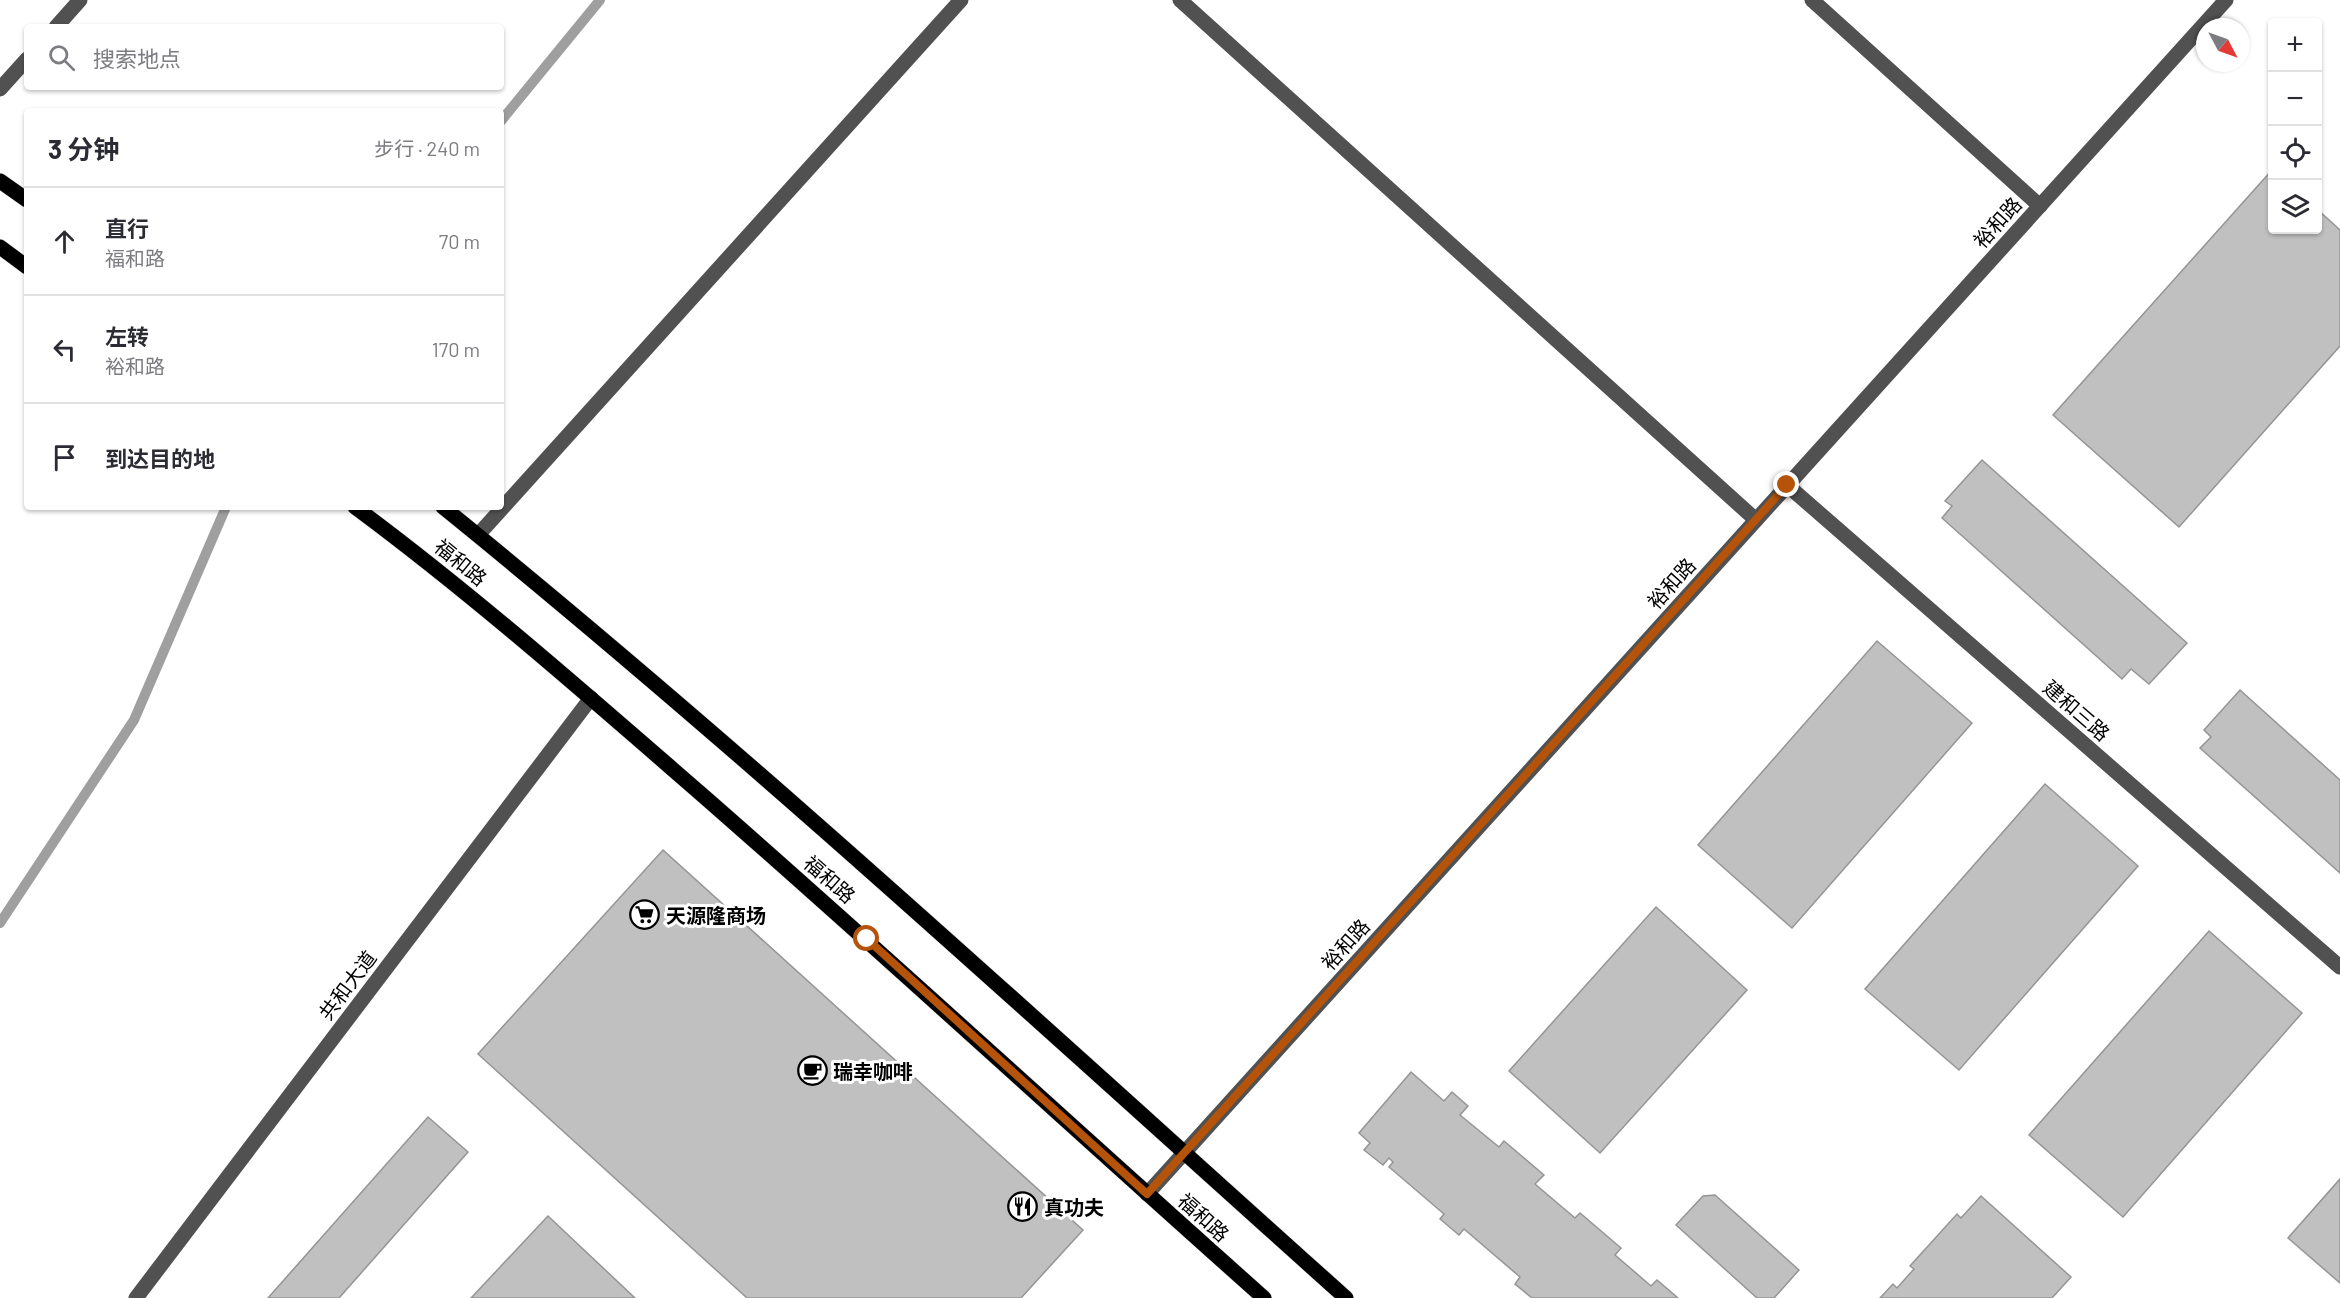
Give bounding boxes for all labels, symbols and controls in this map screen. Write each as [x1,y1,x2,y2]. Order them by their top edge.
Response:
north arrow [2196,18,2250,72]
map controls [2268,18,2322,234]
button: + [2268,18,2322,72]
search box [24,24,504,90]
icon: search [45,41,78,74]
text: 搜索地点 [93,45,181,71]
button: − [2268,72,2322,126]
button: locate [2268,126,2322,180]
text: 3 分钟 [48,133,119,164]
text: 步行 · 240 m [374,136,480,160]
button: layers [2268,180,2322,234]
street label: 裕和路 [1968,192,2026,252]
text: 直行 [105,215,149,241]
icon: ahead [48,225,81,258]
text: 70 m [439,229,480,253]
text: 福和路 [105,246,165,270]
text: 左转 [105,323,149,349]
icon: left [48,333,81,366]
text: 170 m [432,337,480,361]
text: 裕和路 [105,354,165,378]
icon: arrive [48,441,81,474]
text: 到达目的地 [105,445,215,471]
route end [1773,471,1799,497]
street label: 福和路 [430,534,492,590]
street label: 裕和路 [1642,553,1700,613]
street label: 建和三路 [2039,675,2115,745]
street label: 福和路 [799,850,861,908]
supermarket icon: 天源隆商场 [629,899,661,931]
place label: 天源隆商场 [666,903,766,927]
street label: 裕和路 [1316,914,1374,974]
route start [853,925,879,951]
street label: 共和大道 [313,946,381,1024]
cafe icon: 瑞幸咖啡 [796,1055,828,1087]
place label: 瑞幸咖啡 [833,1059,913,1083]
street label: 福和路 [1174,1188,1234,1246]
restaurant icon: 真功夫 [1007,1191,1039,1223]
place label: 真功夫 [1044,1195,1104,1219]

